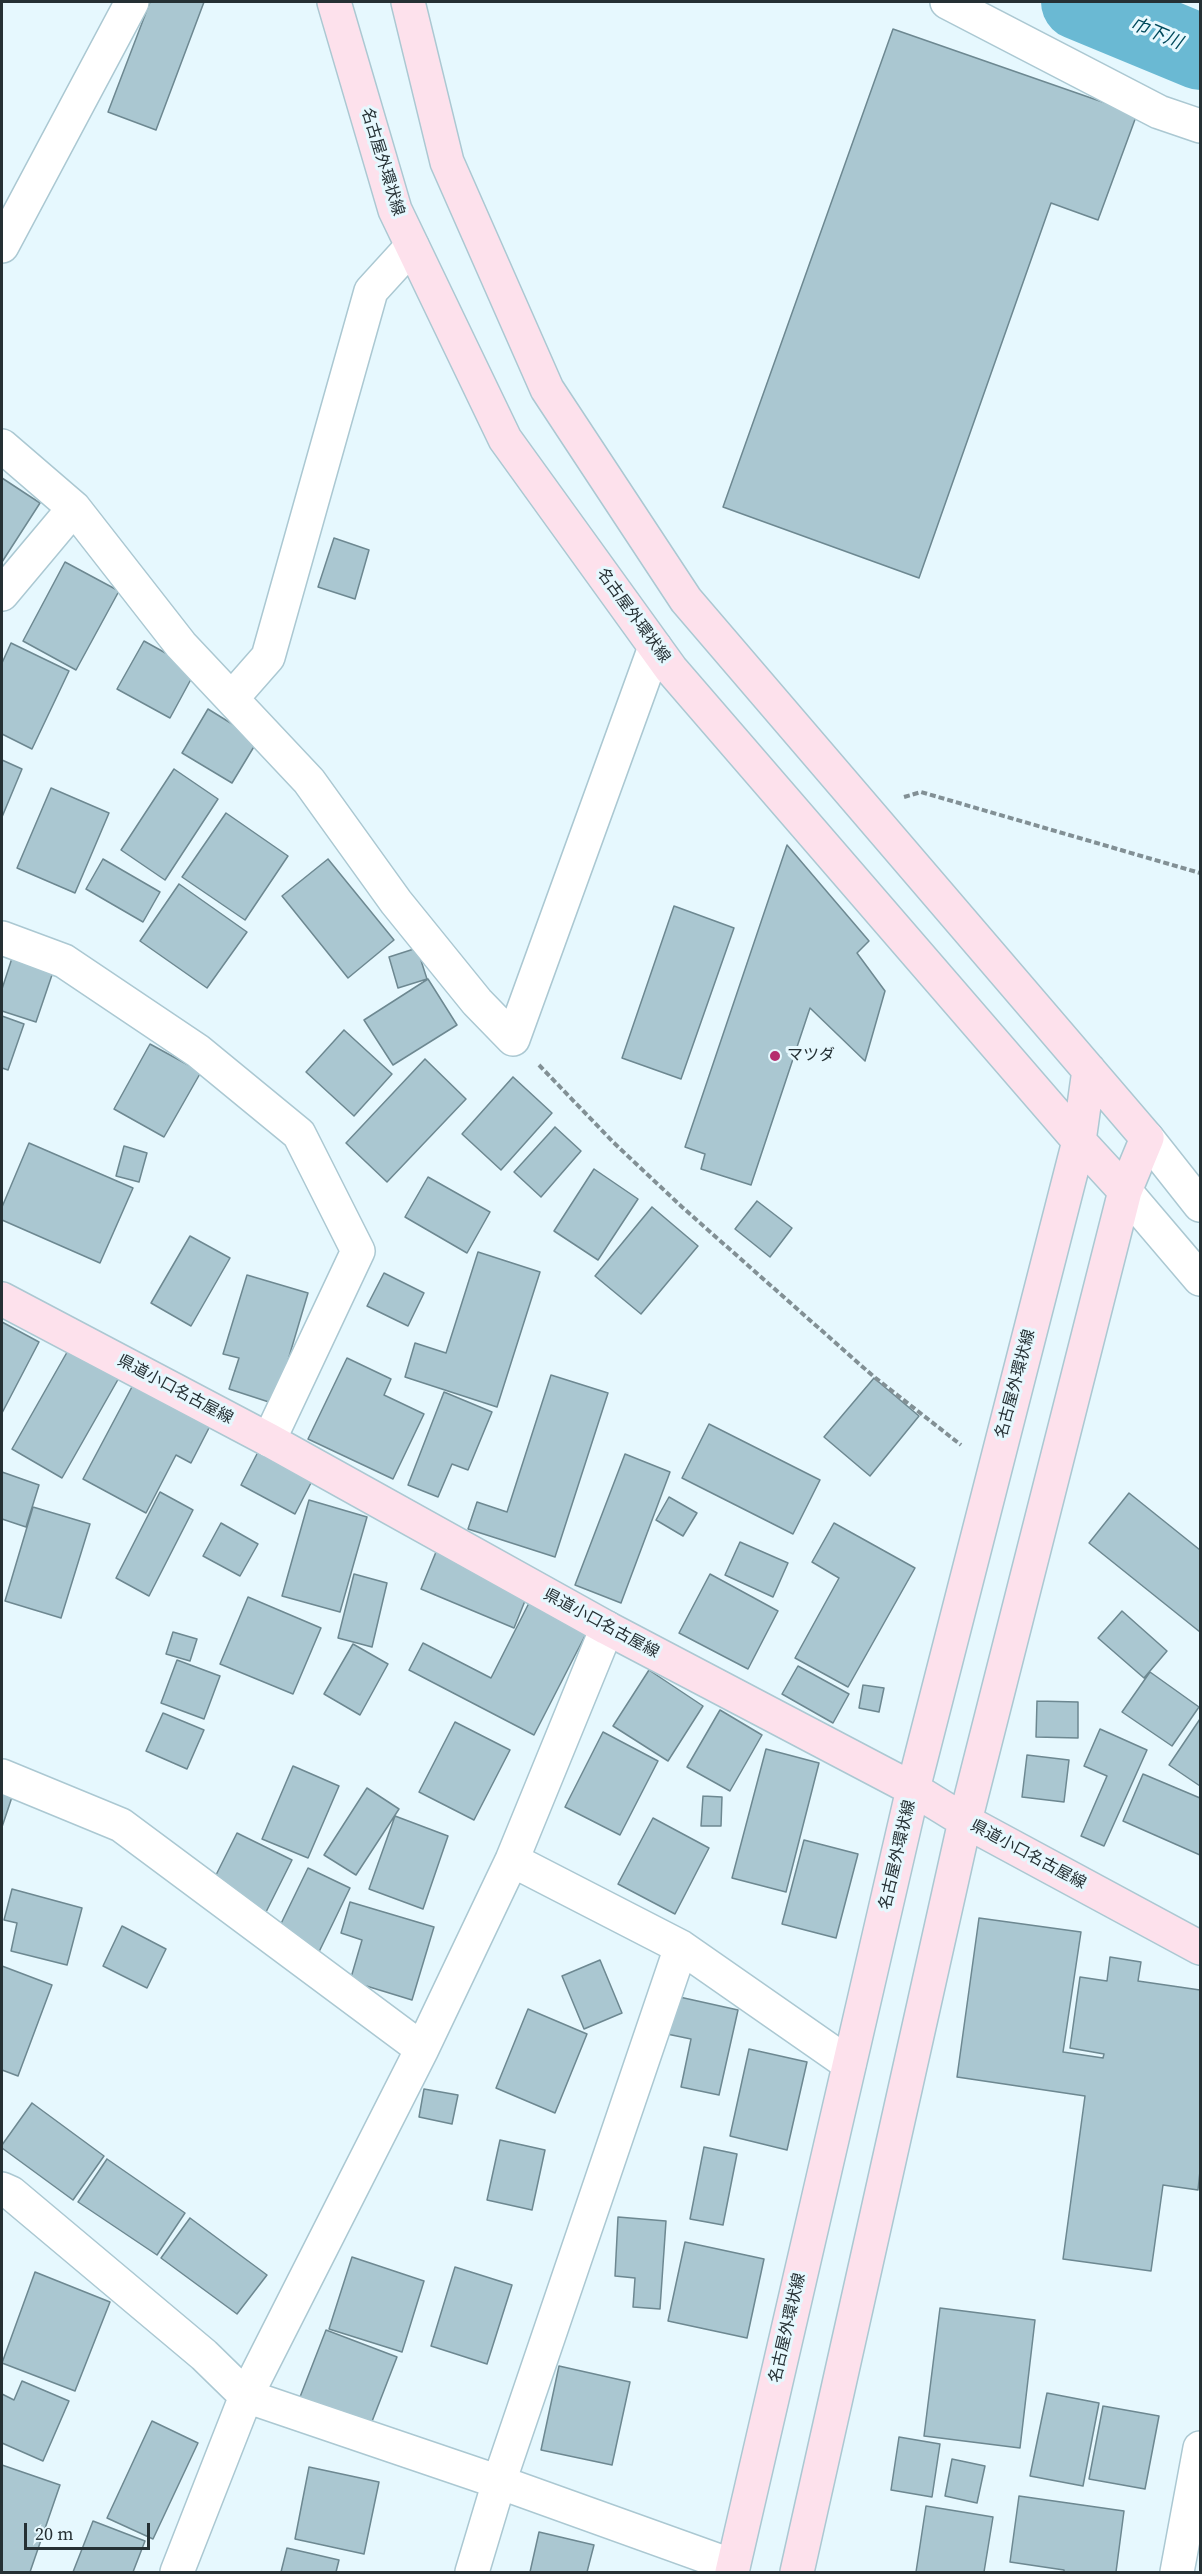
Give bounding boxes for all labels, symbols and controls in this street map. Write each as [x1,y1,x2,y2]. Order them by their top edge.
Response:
water label: 巾下川 [1127,14,1185,54]
street label: 名古屋外環状線 [356,106,408,218]
street label: 名古屋外環状線 [592,565,674,667]
place label: マツダ [787,1046,835,1066]
marker: マツダ [768,1049,782,1063]
street label: 名古屋外環状線 [992,1327,1040,1441]
street label: 県道小口名古屋線 [114,1351,236,1429]
street label: 県道小口名古屋線 [540,1585,662,1663]
street label: 名古屋外環状線 [876,1798,920,1912]
street label: 県道小口名古屋線 [967,1816,1089,1894]
street label: 名古屋外環状線 [766,2271,810,2385]
scale bar [27,2511,153,2549]
text: 20 m [35,2521,73,2546]

